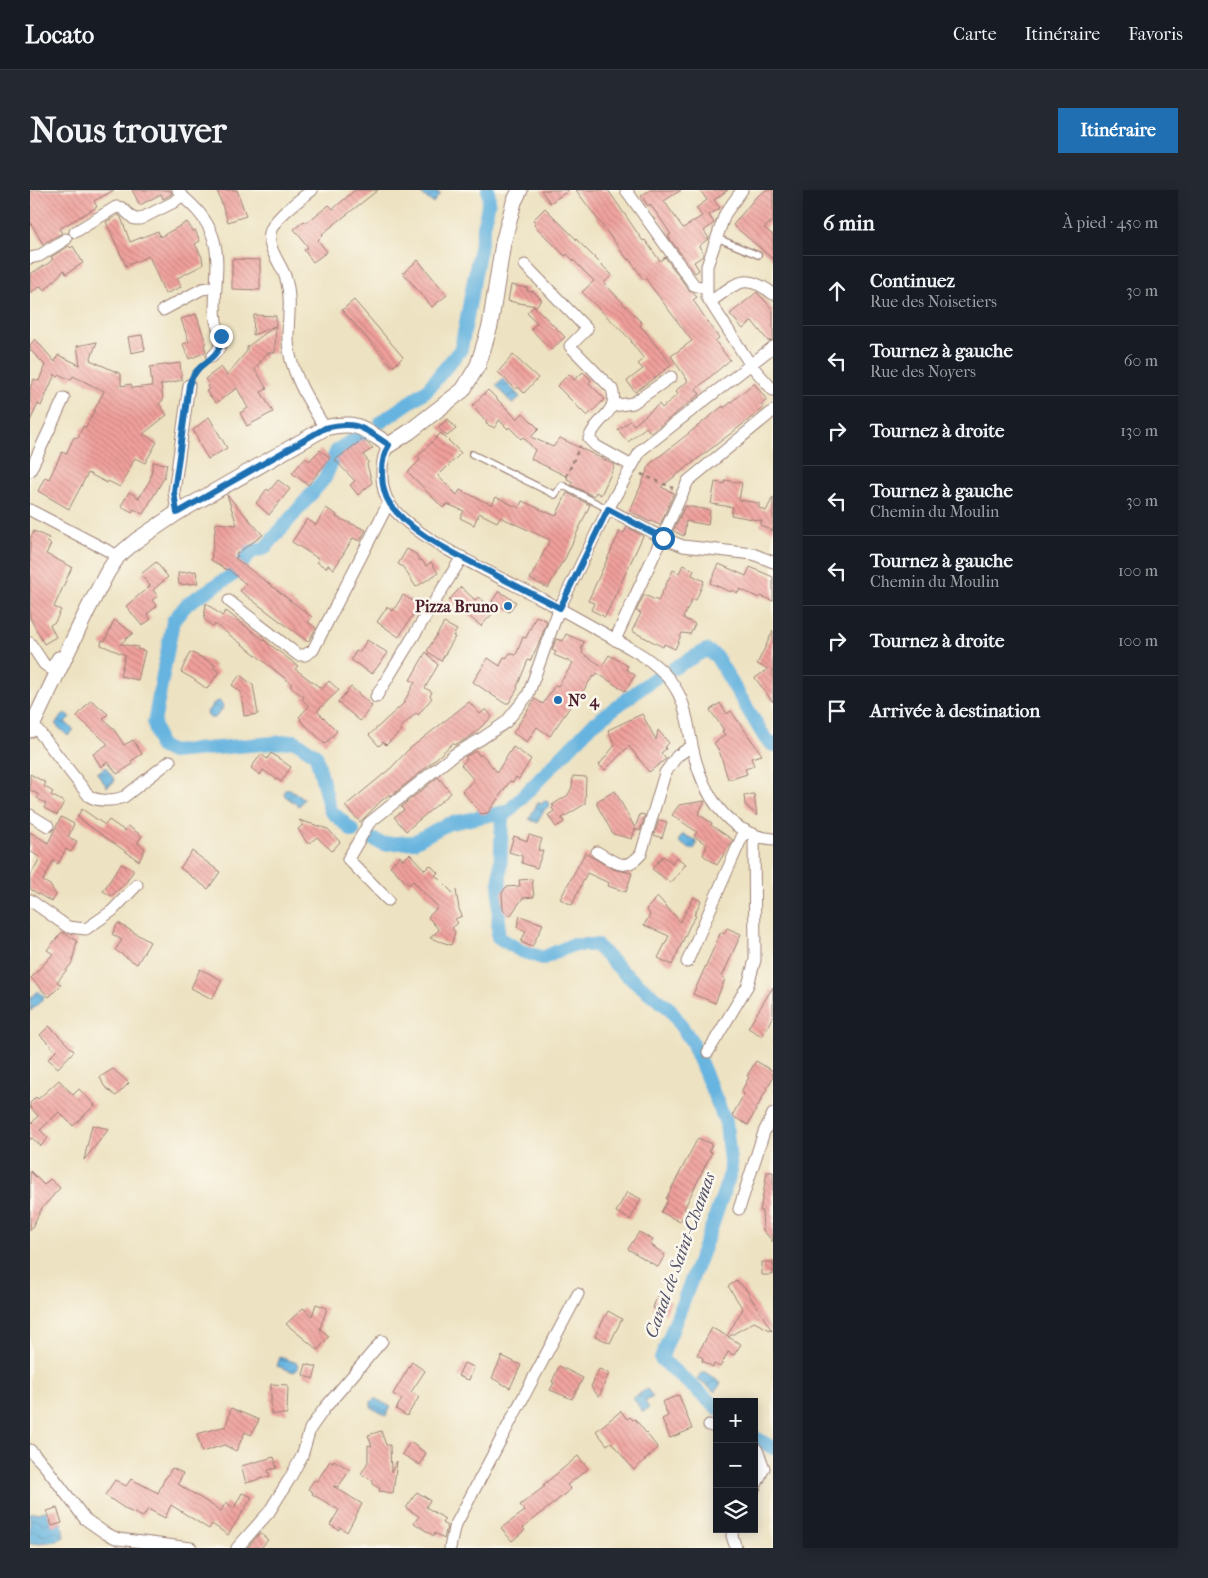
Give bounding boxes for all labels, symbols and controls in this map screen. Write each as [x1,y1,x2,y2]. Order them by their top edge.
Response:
text: Locato [25,21,94,49]
text: Carte [953,24,997,45]
text: Itinéraire [1025,24,1100,45]
text: Favoris [1128,24,1183,45]
button: Itinéraire [1058,108,1178,153]
text: Nous trouver [30,110,227,151]
text: 6 min [823,211,875,235]
text: À pied · 450 m [1063,213,1158,232]
text: Continuez [870,270,955,292]
icon: ahead [823,277,851,305]
text: 30 m [1126,281,1158,300]
text: Rue des Noisetiers [870,292,997,311]
route end [210,325,233,348]
text: Tournez à gauche [870,340,1013,362]
icon: left [823,347,851,375]
text: 60 m [1124,351,1158,370]
text: Rue des Noyers [870,362,976,381]
icon: right [823,417,851,445]
text: Tournez à droite [870,420,1004,442]
text: 130 m [1120,421,1158,440]
text: Tournez à gauche [870,480,1013,502]
icon: left [823,487,851,515]
text: 30 m [1126,491,1158,510]
text: Chemin du Moulin [870,502,999,521]
route start [652,527,675,550]
text: Tournez à gauche [870,550,1013,572]
icon: left [823,557,851,585]
text: 100 m [1118,561,1158,580]
text: Chemin du Moulin [870,572,999,591]
place label: Pizza Bruno [415,597,498,616]
marker: Pizza Bruno [502,600,514,612]
icon: right [823,627,851,655]
text: Tournez à droite [870,630,1004,652]
text: 100 m [1118,631,1158,650]
place label: N° 4 [568,691,600,711]
marker: N° 4 [552,694,564,706]
icon: arrive [823,697,851,725]
text: Arrivée à destination [870,700,1040,722]
water label: Canal de Saint-Chamas [641,1169,720,1341]
map controls [713,1398,758,1533]
button: + [713,1398,758,1443]
button: − [713,1443,758,1488]
button: layers [713,1488,758,1533]

